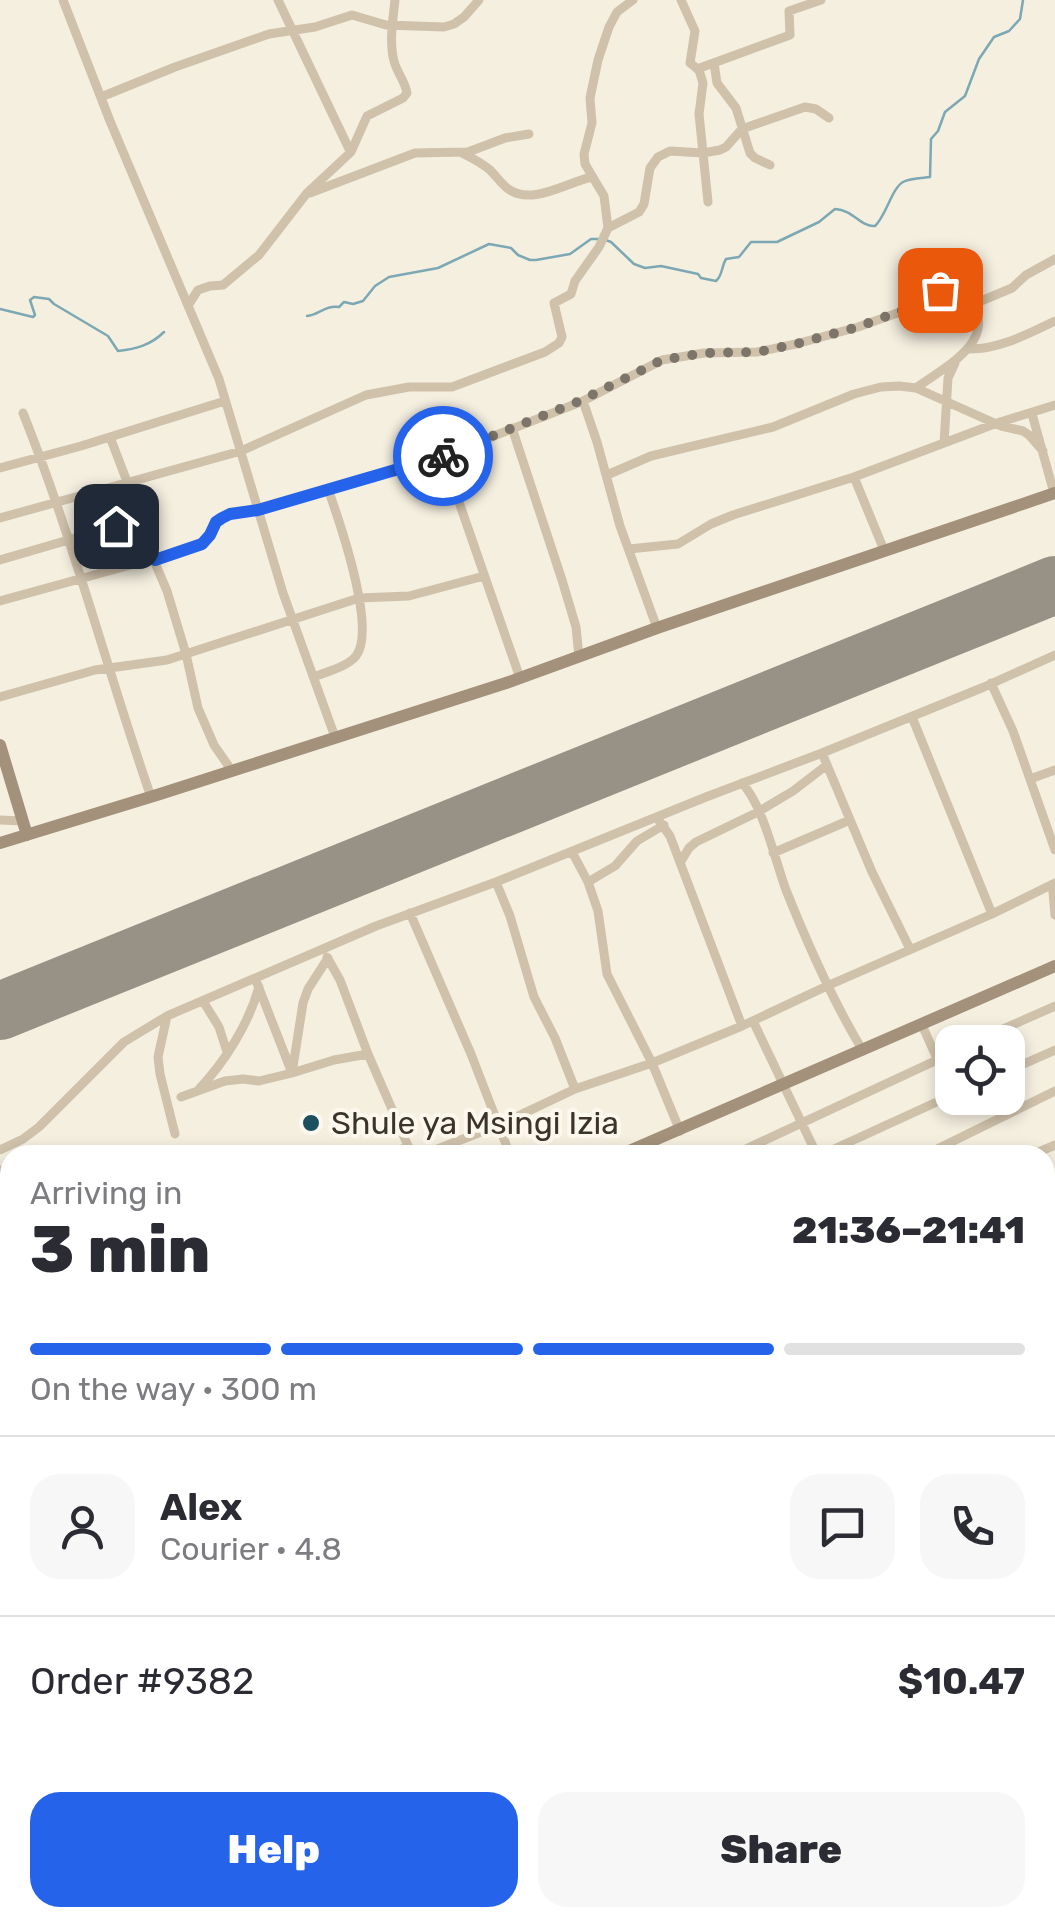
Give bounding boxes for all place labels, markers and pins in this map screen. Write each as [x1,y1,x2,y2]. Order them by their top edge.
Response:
pin [898,248,983,333]
pin [74,484,159,569]
place label: Shule ya Msingi Izia [331,1104,619,1142]
marker: Shule ya Msingi Izia [300,1112,322,1134]

